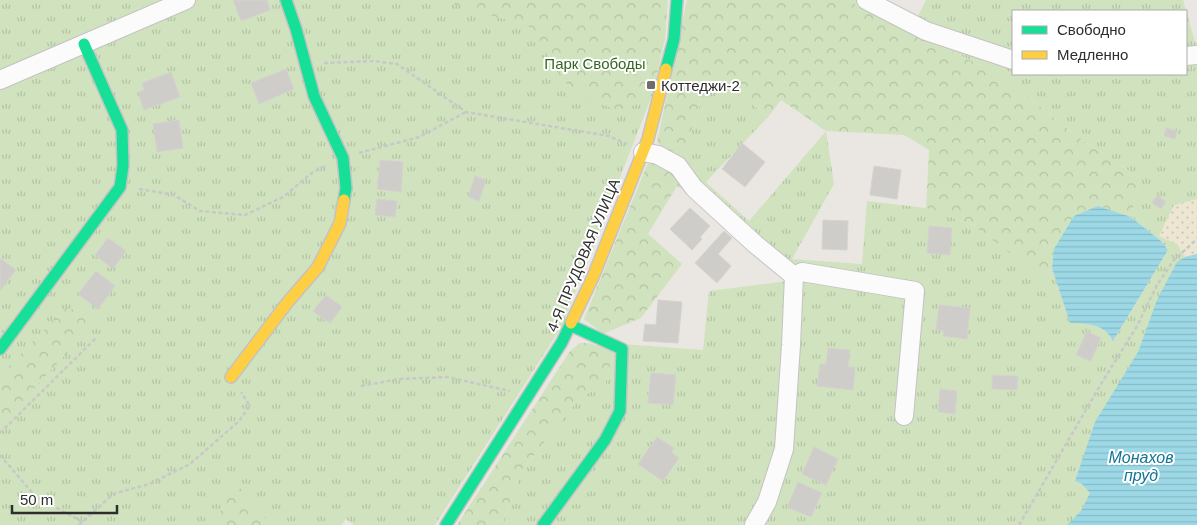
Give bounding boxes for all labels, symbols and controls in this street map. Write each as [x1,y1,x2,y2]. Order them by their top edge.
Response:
legend [1012,10,1187,75]
text: Свободно [1057,21,1126,38]
text: Медленно [1057,46,1128,63]
park label: Парк Свободы [544,55,646,72]
place label: Коттеджи-2 [661,77,740,94]
marker: Коттеджи-2 [645,79,657,91]
street label: 4-Я ПРУДОВАЯ УЛИЦА [543,176,623,334]
water label: Монахов пруд [1109,449,1174,484]
scale bar [12,482,118,514]
text: 50 m [20,491,53,508]

